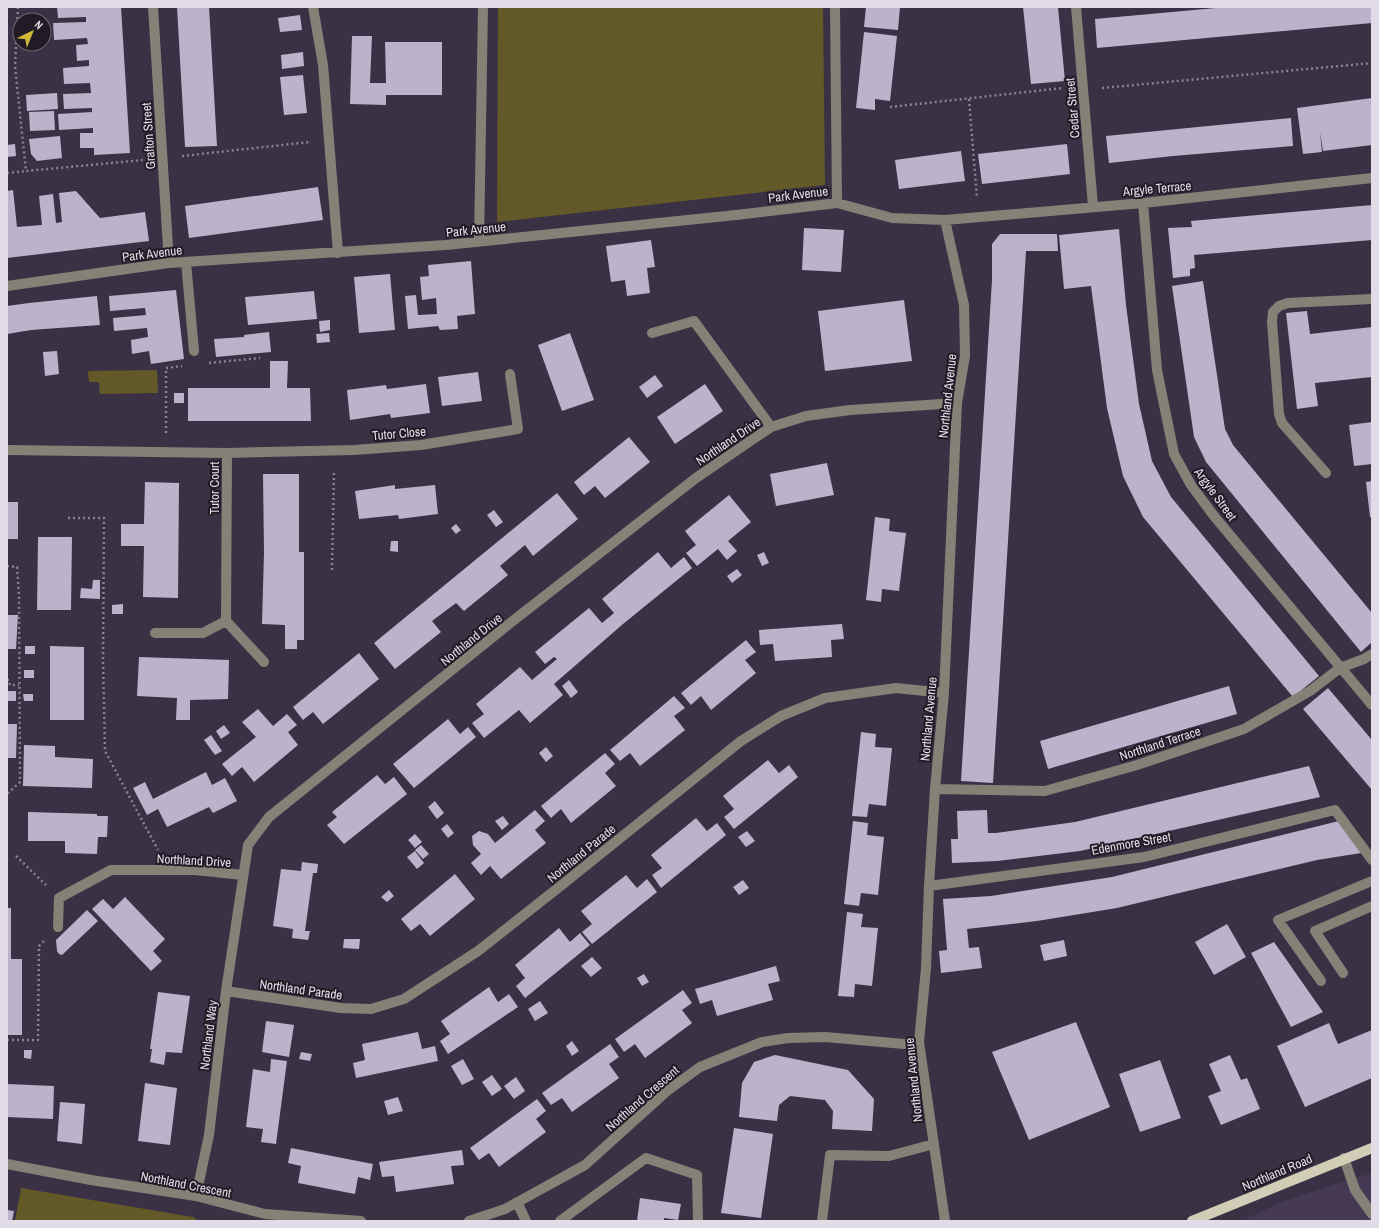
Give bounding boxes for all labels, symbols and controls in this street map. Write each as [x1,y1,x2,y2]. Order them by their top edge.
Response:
north arrow [12,12,52,52]
text: N [32,17,46,32]
street label: Cedar Street [1061,77,1084,139]
street label: Grafton Street [138,102,159,170]
street label: Argyle Terrace [1121,177,1192,200]
street label: Park Avenue [767,182,829,207]
street label: Park Avenue [445,218,507,241]
street label: Park Avenue [121,241,183,266]
street label: Northland Avenue [935,353,960,439]
street label: Northland Drive [693,413,764,469]
street label: Tutor Close [371,423,427,444]
street label: Tutor Court [206,461,223,515]
street label: Argyle Street [1190,464,1241,524]
street label: Northland Drive [437,609,506,669]
street label: Northland Avenue [916,676,941,762]
street label: Northland Terrace [1117,722,1203,765]
street label: Northland Parade [543,820,619,886]
street label: Edenmore Street [1090,828,1172,859]
street label: Northland Drive [156,850,232,871]
street label: Northland Parade [258,975,344,1004]
street label: Northland Way [196,999,221,1071]
street label: Northland Avenue [901,1037,926,1123]
street label: Northland Crescent [602,1062,683,1135]
street label: Northland Road [1240,1150,1315,1195]
street label: Northland Crescent [139,1167,233,1202]

